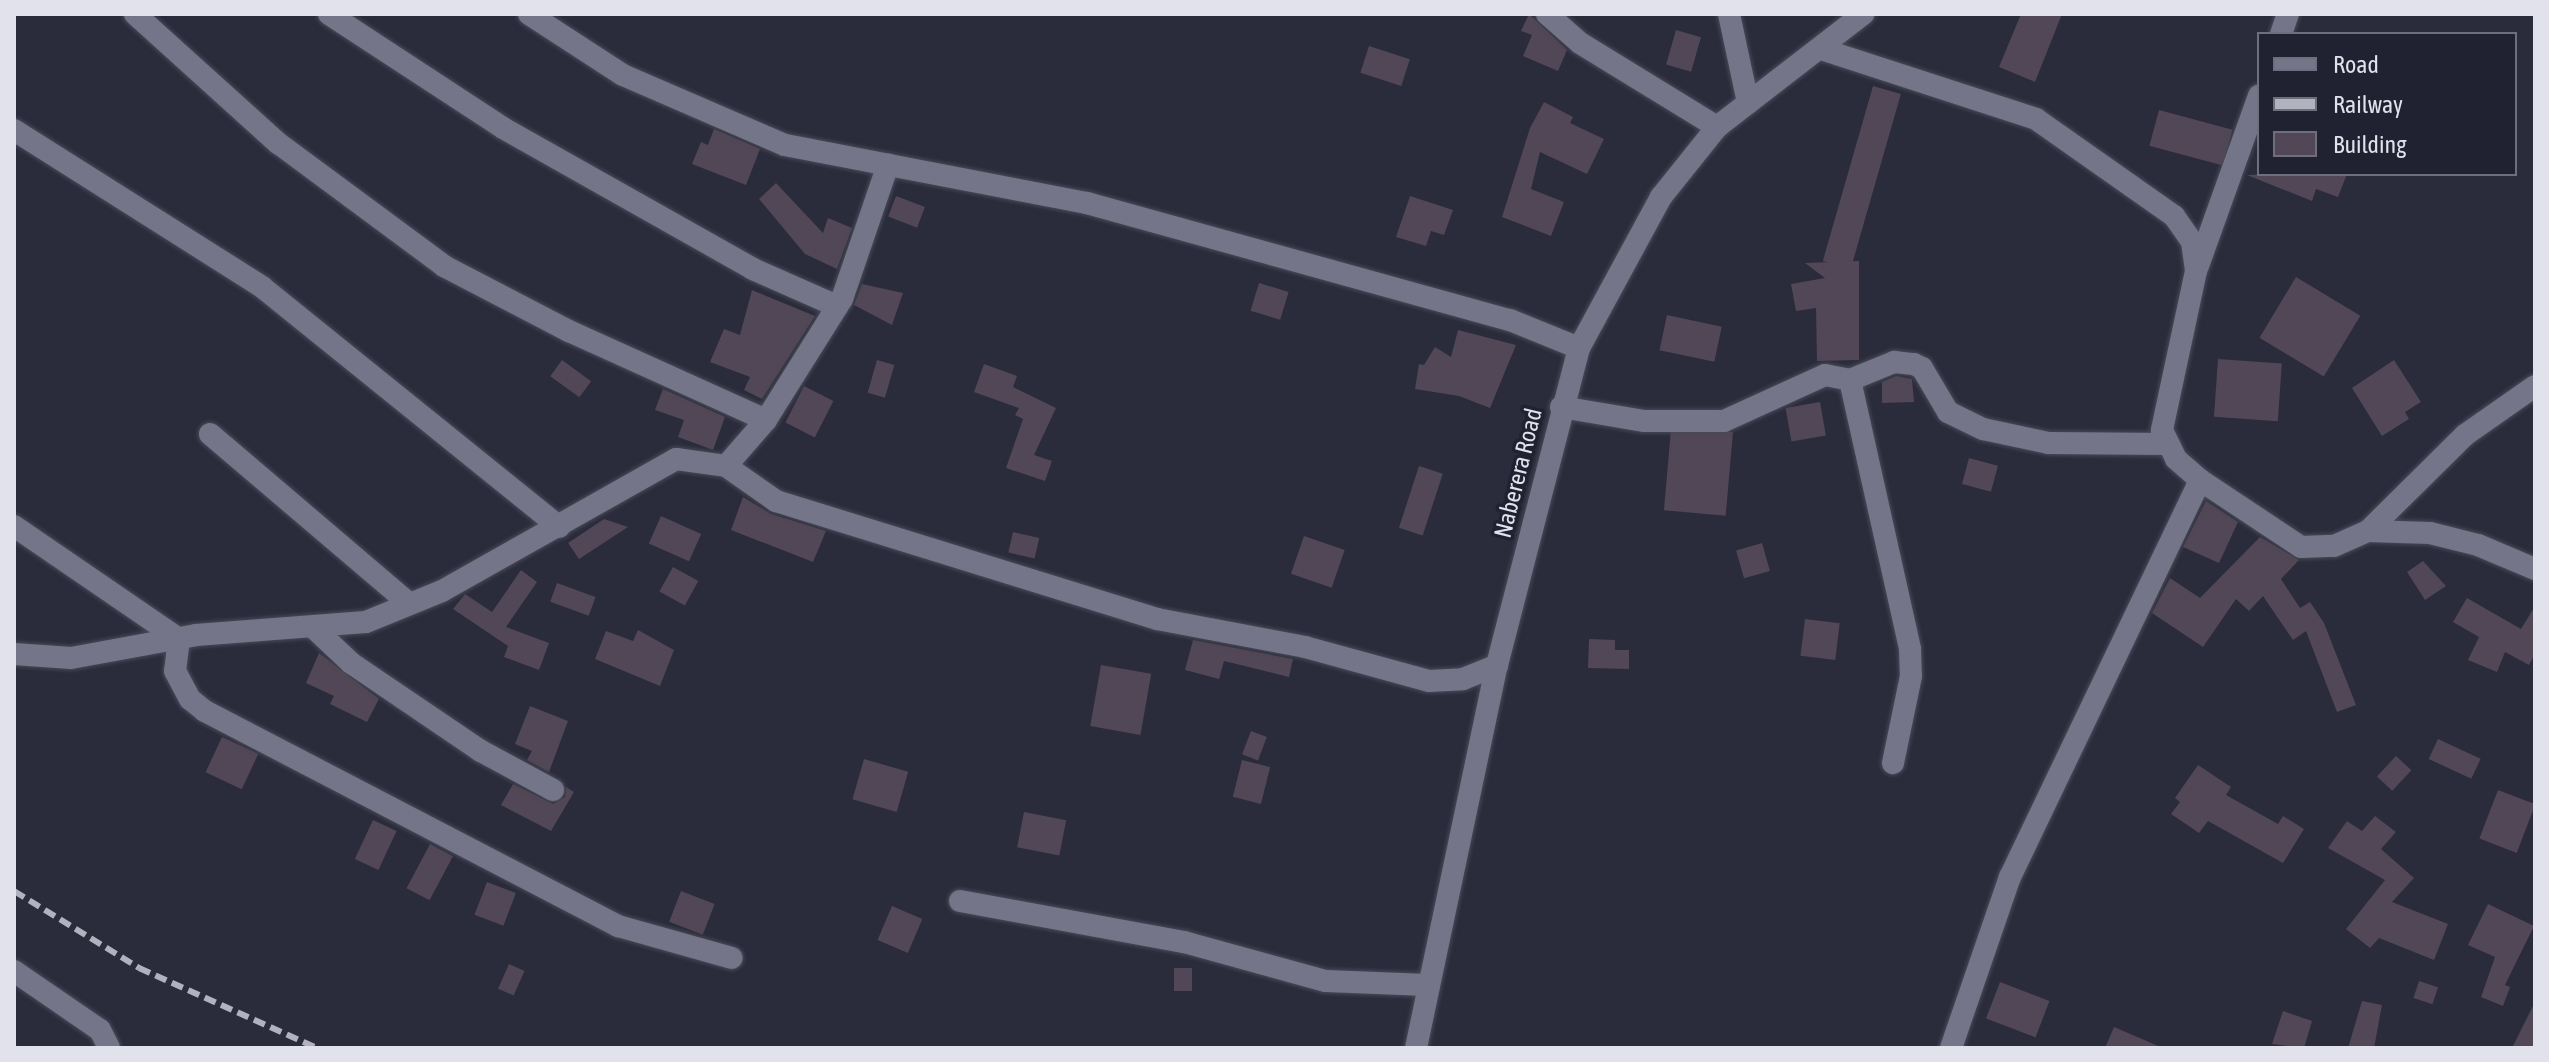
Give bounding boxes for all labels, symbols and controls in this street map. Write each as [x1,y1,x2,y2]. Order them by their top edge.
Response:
legend [2257,32,2517,176]
text: Road [2333,51,2379,78]
text: Railway [2333,91,2403,118]
text: Building [2333,131,2406,158]
street label: Naberera Road [1488,405,1548,541]

